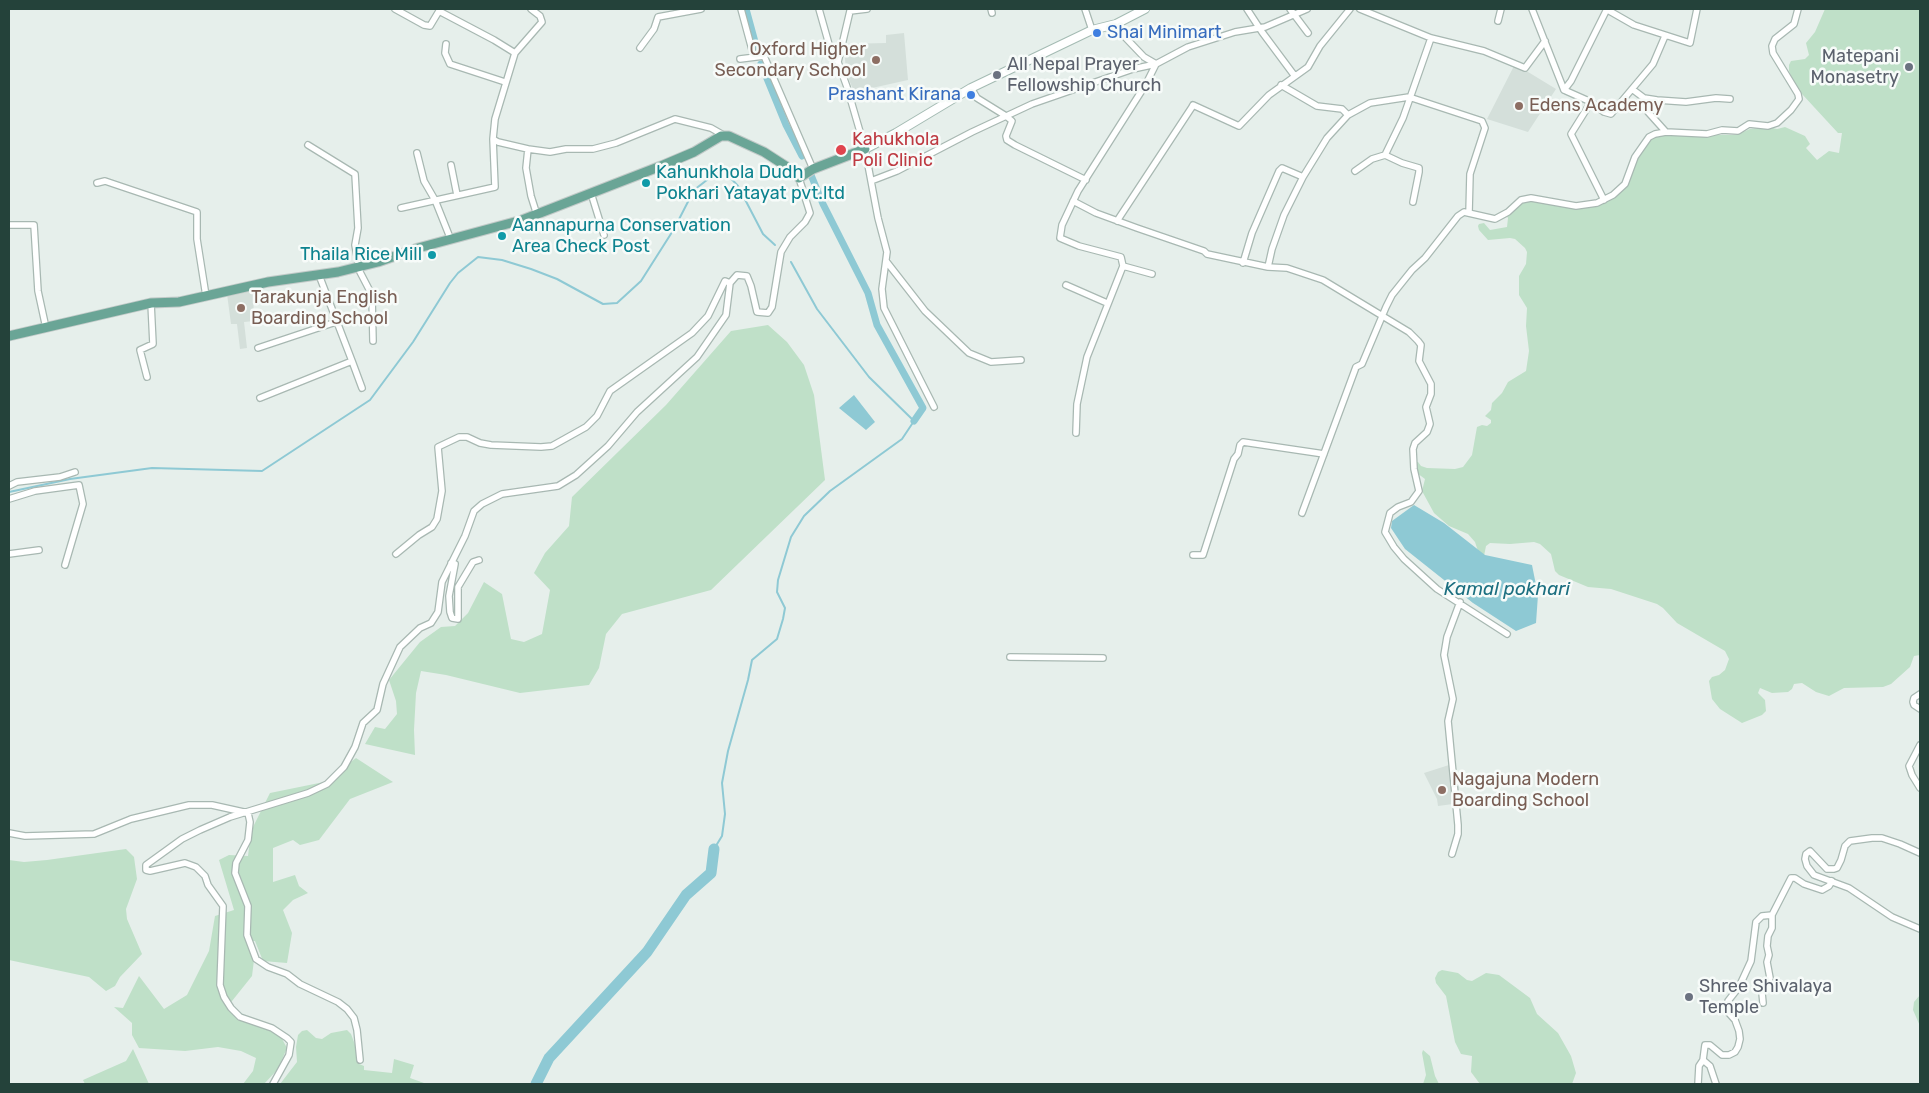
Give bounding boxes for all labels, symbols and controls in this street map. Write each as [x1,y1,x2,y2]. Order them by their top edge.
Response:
place label: Shai Minimart [1107,22,1222,44]
marker: Shai Minimart [1091,27,1103,39]
place label: Oxford Higher Secondary School [715,39,866,82]
place label: Matepani Monasetry [1811,46,1899,88]
marker: Oxford Higher Secondary School [870,54,882,66]
place label: All Nepal Prayer Fellowship Church [1007,54,1161,96]
marker: Matepani Monasetry [1903,61,1915,73]
marker: All Nepal Prayer Fellowship Church [991,69,1003,81]
place label: Prashant Kirana [828,84,961,106]
marker: Prashant Kirana [965,89,977,101]
place label: Edens Academy [1529,95,1663,117]
marker: Edens Academy [1513,100,1525,112]
place label: Kahukhola Poli Clinic [852,129,939,172]
marker: Kahukhola Poli Clinic [834,143,848,157]
place label: Kahunkhola Dudh Pokhari Yatayat pvt.ltd [656,162,845,204]
marker: Kahunkhola Dudh Pokhari Yatayat pvt.ltd [640,177,652,189]
place label: Aannapurna Conservation Area Check Post [512,215,731,258]
marker: Aannapurna Conservation Area Check Post [496,230,508,242]
place label: Thaila Rice Mill [300,244,422,266]
marker: Thaila Rice Mill [426,249,438,261]
place label: Tarakunja English Boarding School [251,287,398,330]
marker: Tarakunja English Boarding School [235,302,247,314]
water label: Kamal pokhari [1444,579,1570,601]
place label: Nagajuna Modern Boarding School [1452,769,1599,812]
marker: Nagajuna Modern Boarding School [1436,784,1448,796]
place label: Shree Shivalaya Temple [1699,976,1832,1019]
marker: Shree Shivalaya Temple [1683,991,1695,1003]

